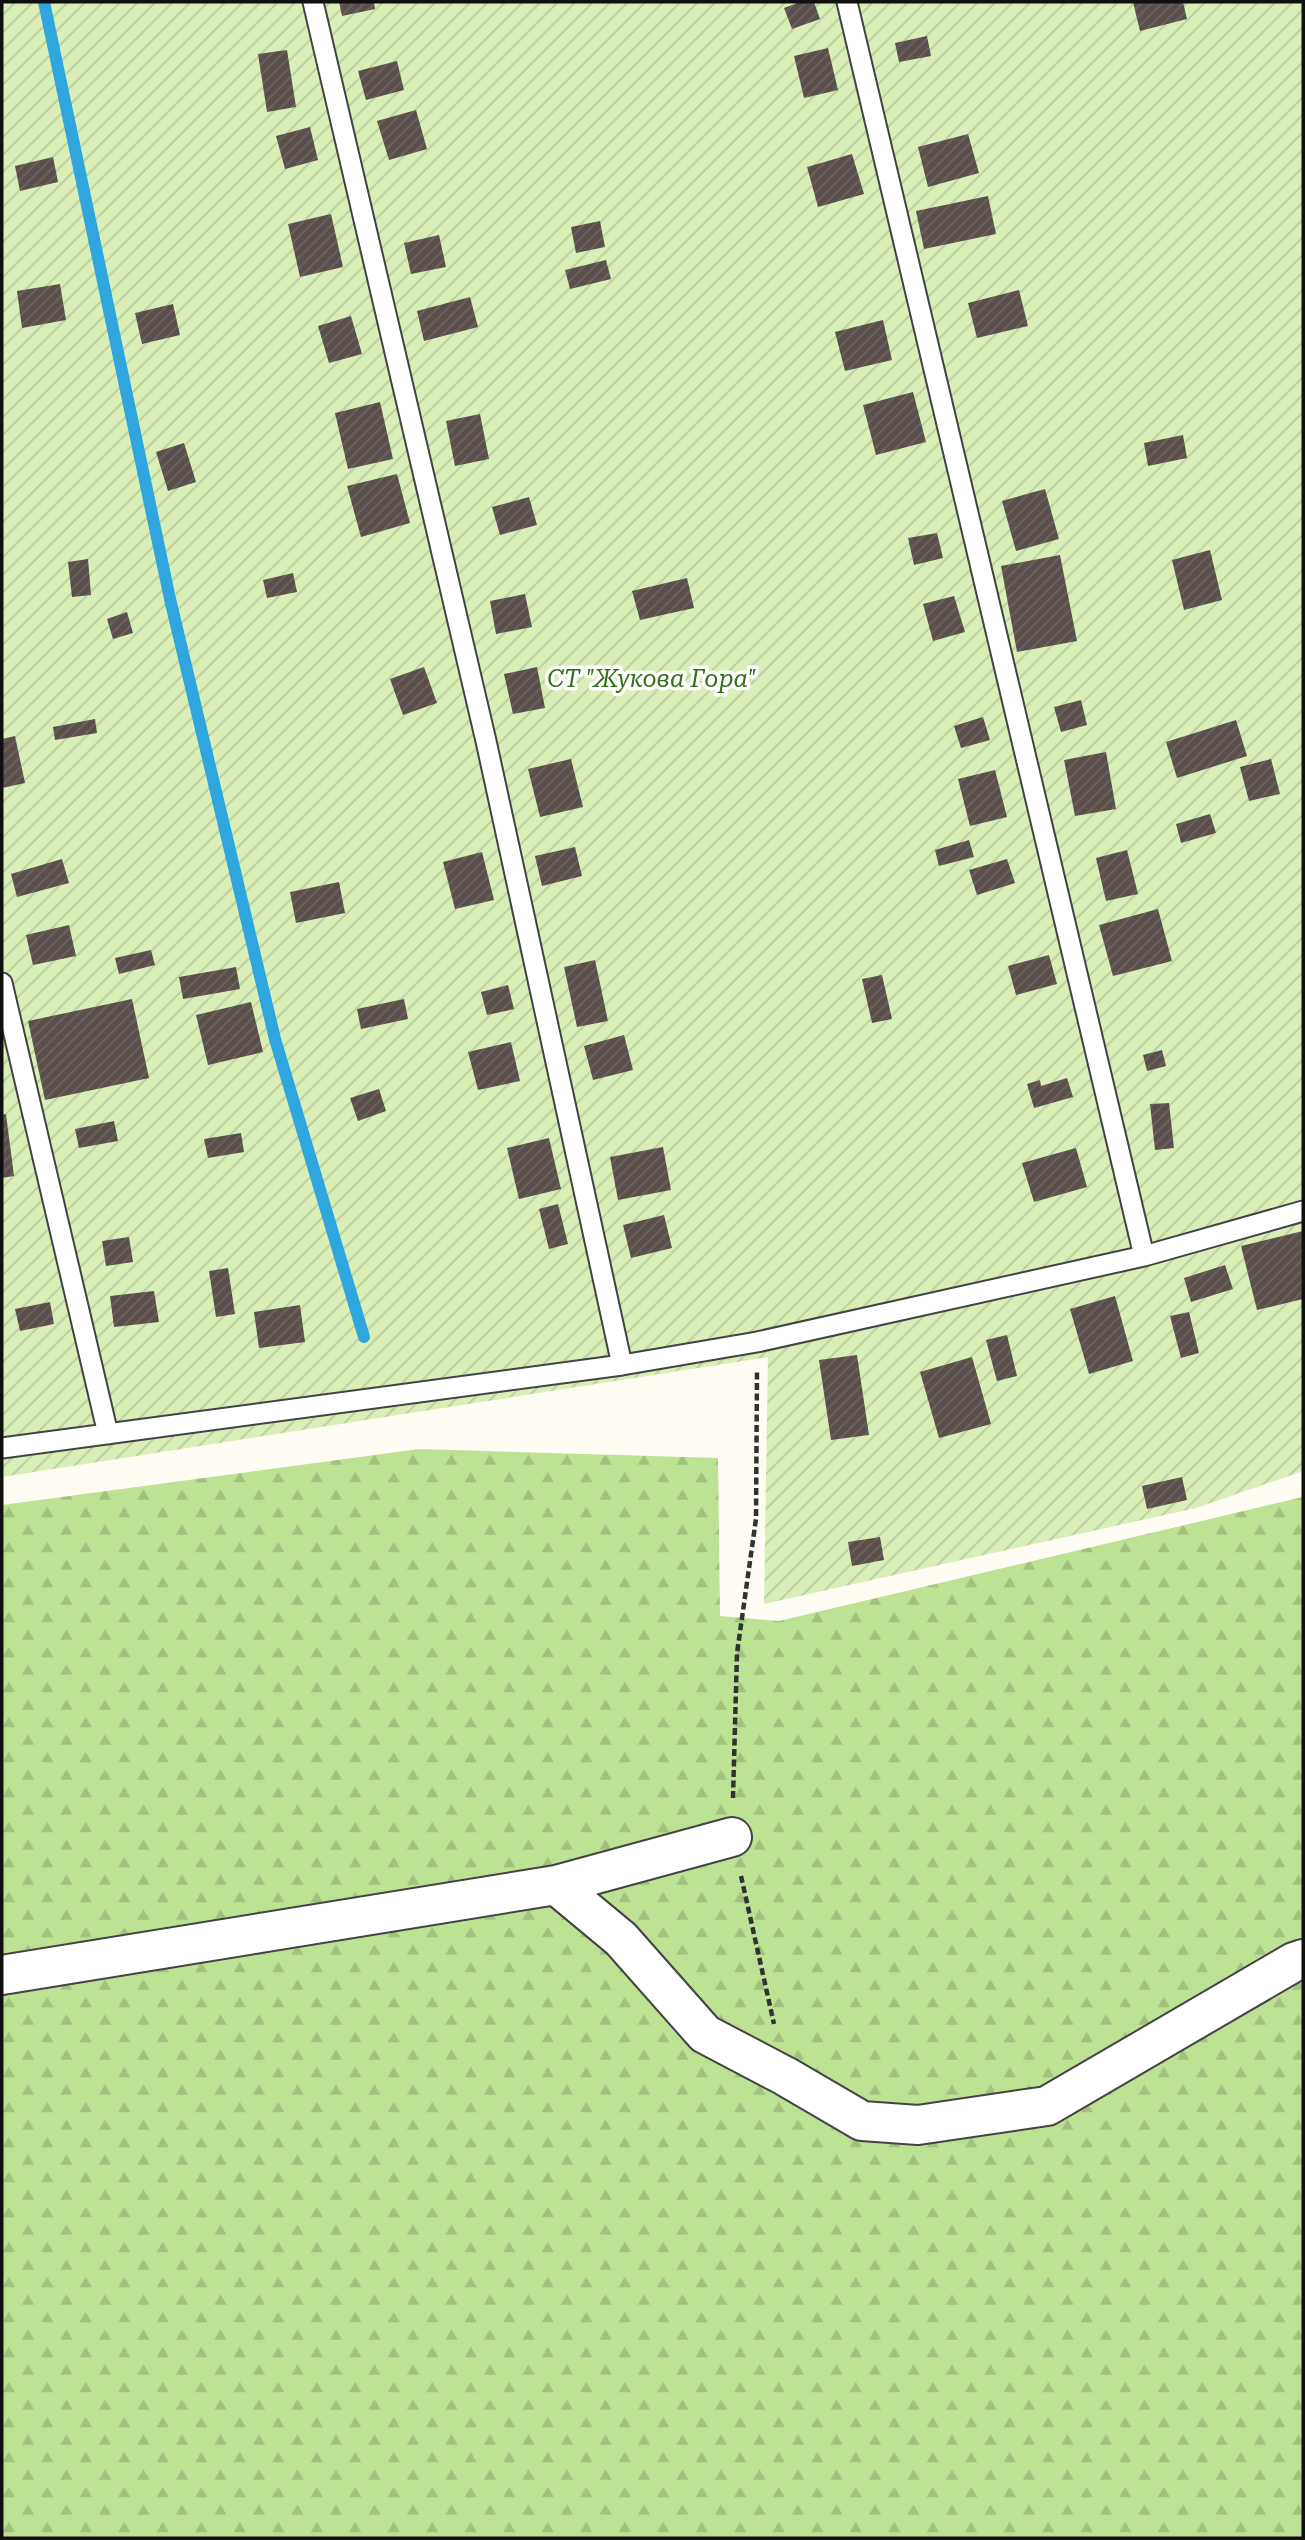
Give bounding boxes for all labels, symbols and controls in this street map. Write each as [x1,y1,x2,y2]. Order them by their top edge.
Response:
park label: СТ "Жукова Гора" [547,665,757,693]

